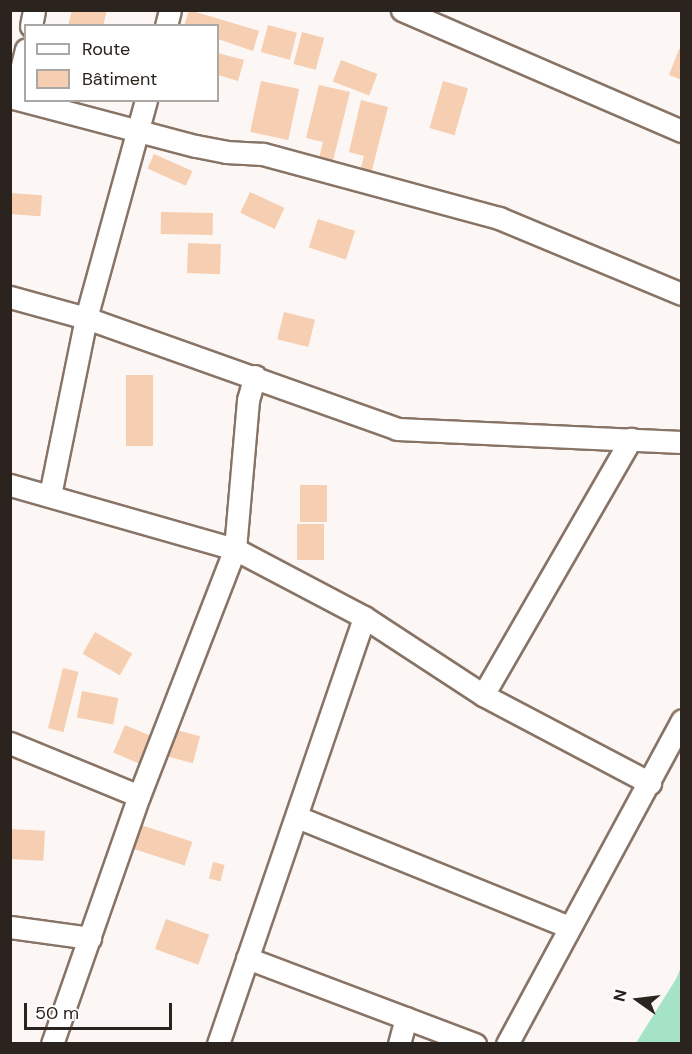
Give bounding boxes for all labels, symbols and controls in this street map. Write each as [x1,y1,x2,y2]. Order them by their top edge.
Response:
legend [24,24,219,102]
text: Route [82,37,130,61]
text: Bâtiment [82,67,157,91]
north arrow [608,970,668,1030]
text: N [608,987,632,1004]
scale bar [27,991,176,1029]
text: 50 m [35,1001,79,1025]

